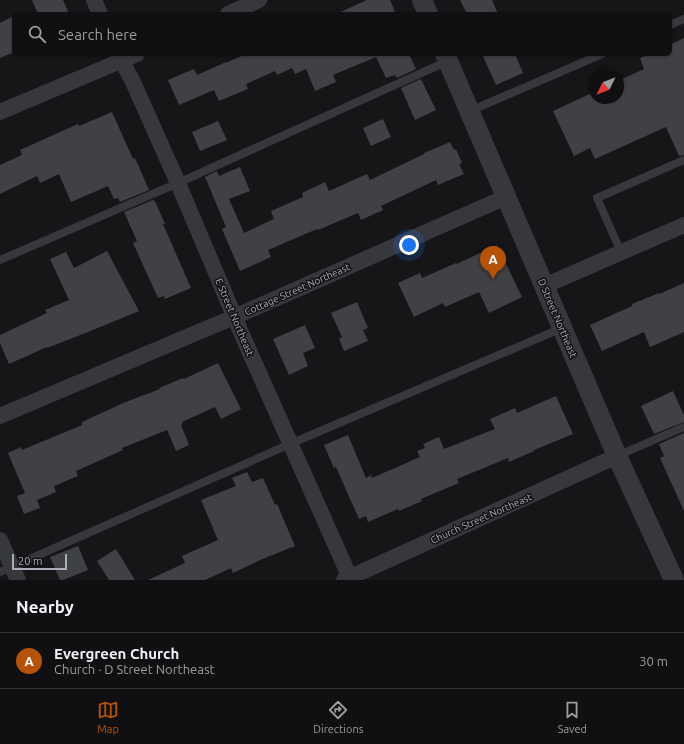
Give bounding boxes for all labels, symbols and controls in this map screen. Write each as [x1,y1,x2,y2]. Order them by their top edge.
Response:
search box [12,12,672,56]
icon: search [26,23,48,45]
text: Search here [58,26,137,43]
north arrow [588,68,624,104]
your location [399,235,419,255]
pin: A [480,246,506,279]
street label: Cottage Street Northeast [243,261,352,318]
street label: E Street Northeast [213,277,256,358]
street label: D Street Northeast [536,277,579,359]
street label: Church Street Northeast [429,491,534,546]
scale bar [12,552,67,571]
text: 20 m [18,555,42,567]
text: Nearby [16,597,74,616]
text: Evergreen Church [54,645,179,662]
text: A [24,654,34,668]
text: 30 m [639,654,668,668]
text: Church · D Street Northeast [54,662,215,676]
tab: Map [97,699,119,735]
tab: Directions [313,699,363,735]
tab: Saved [558,699,587,735]

